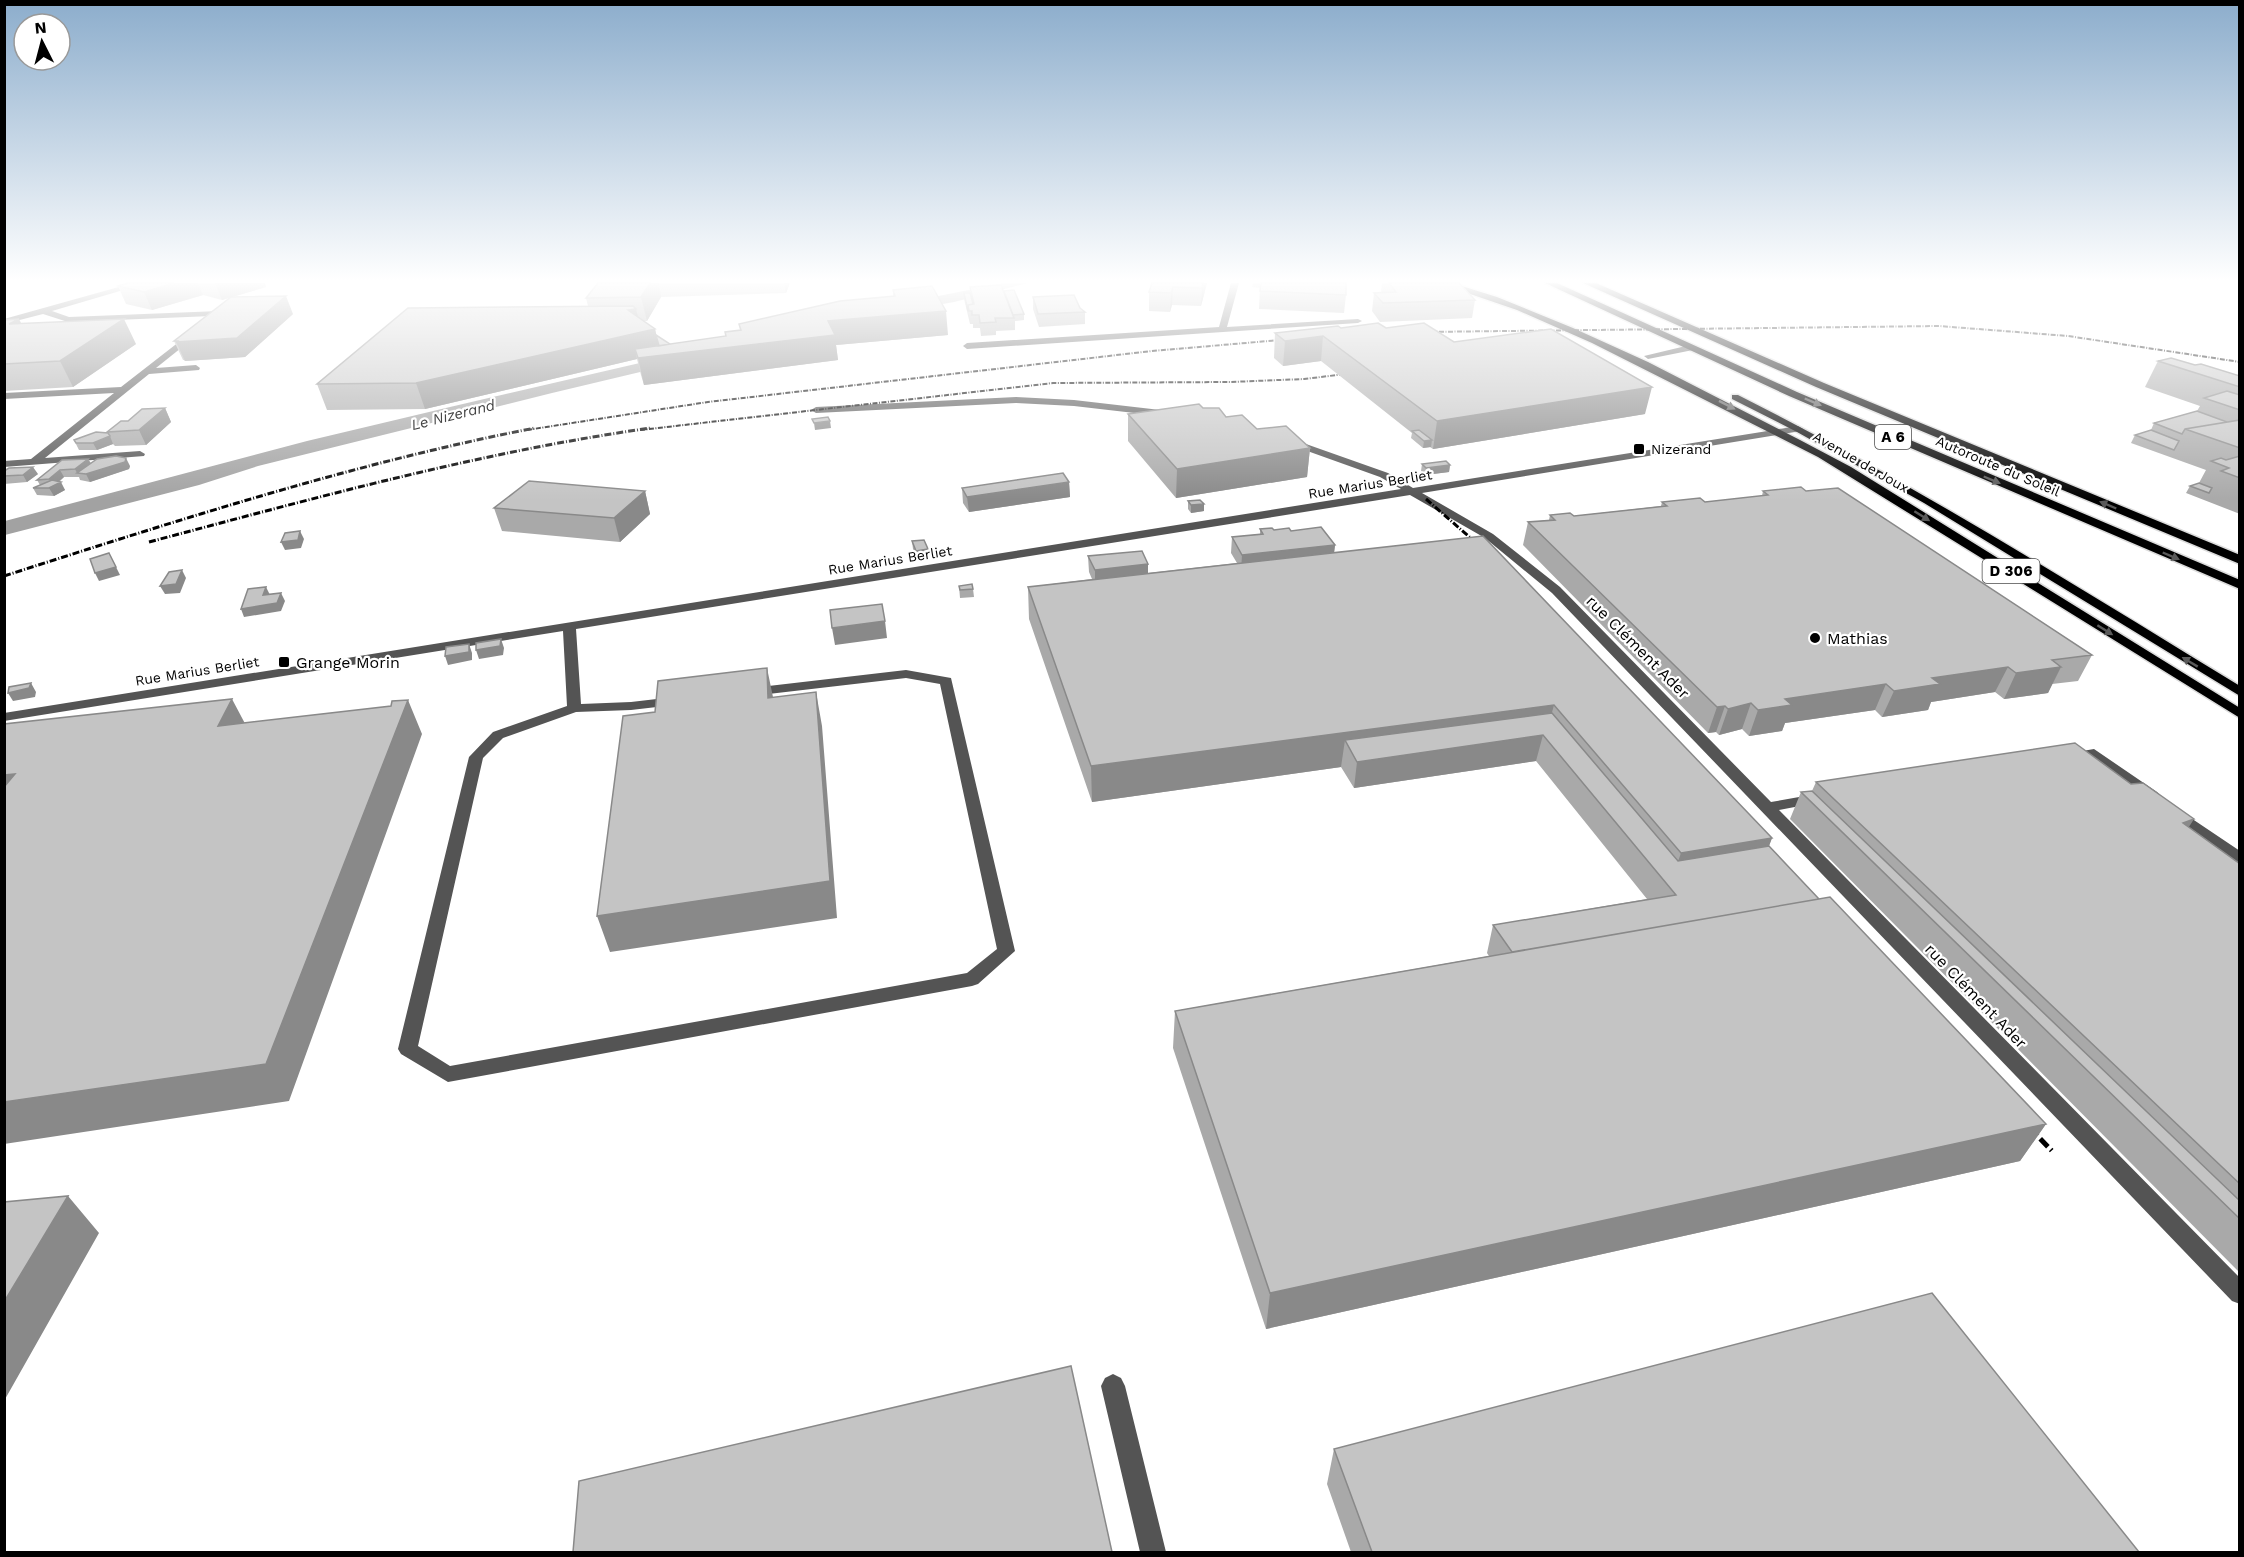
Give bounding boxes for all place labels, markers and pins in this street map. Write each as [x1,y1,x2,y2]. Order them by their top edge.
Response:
place label: Nizerand [1651,441,1711,457]
marker: Nizerand [1632,442,1646,456]
place label: Mathias [1827,629,1888,648]
marker: Mathias [1808,631,1822,645]
place label: Grange Morin [296,653,400,672]
marker: Grange Morin [277,655,291,669]

